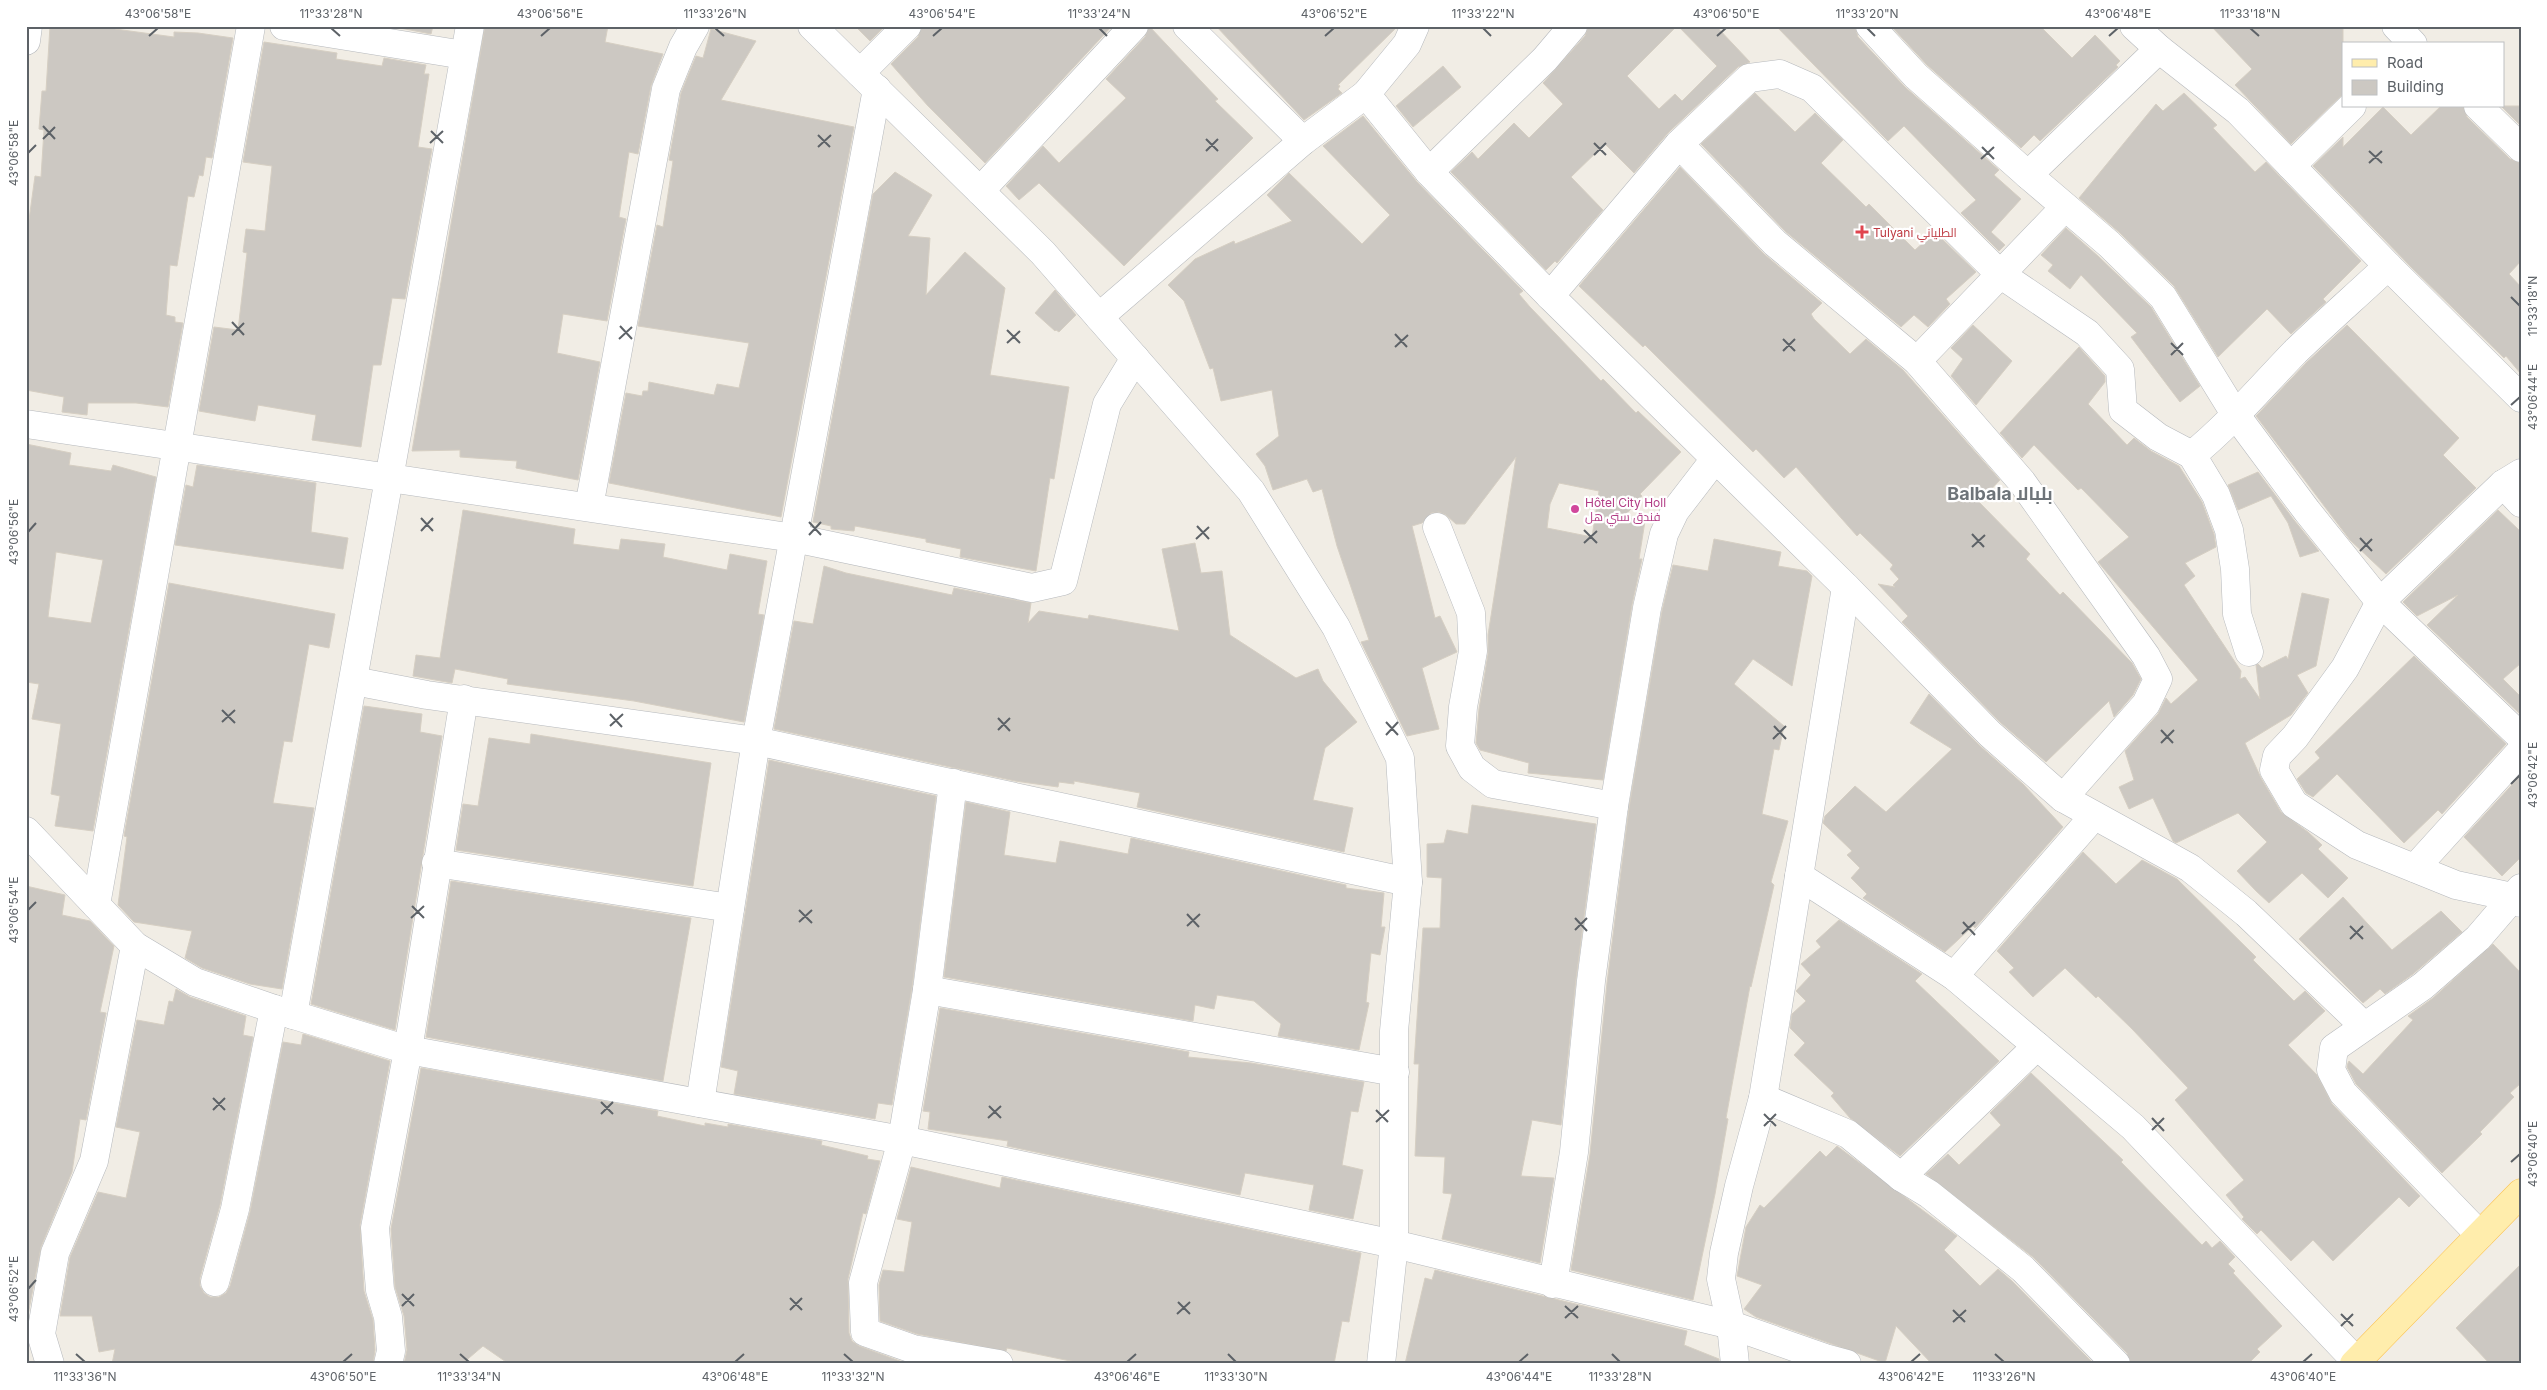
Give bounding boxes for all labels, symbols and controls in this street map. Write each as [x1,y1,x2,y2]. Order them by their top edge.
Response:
text: 43°06'58"E [125,6,191,21]
text: 11°33'28"N [299,6,363,21]
text: 43°06'56"E [517,6,583,21]
text: 11°33'26"N [683,6,747,21]
text: 43°06'54"E [909,6,975,21]
text: 11°33'24"N [1067,6,1131,21]
text: 43°06'52"E [1301,6,1367,21]
text: 11°33'22"N [1452,6,1514,21]
text: 43°06'50"E [1693,6,1759,21]
text: 11°33'20"N [1835,6,1899,21]
text: 43°06'48"E [2085,6,2151,21]
text: 11°33'18"N [2220,6,2280,21]
legend [2342,42,2504,108]
text: Road [2387,53,2423,72]
text: Building [2387,77,2444,96]
text: 43°06'58"E [6,120,21,186]
marker: Tulyani الطلياني [1855,225,1869,239]
place label: Tulyani الطلياني [1873,225,1957,243]
text: 11°33'18"N [2525,276,2540,336]
text: 43°06'44"E [2525,364,2540,430]
district label: Balbala بلبالا [1947,483,2053,504]
place label: Hôtel City Holl فندق ستي هل [1585,495,1666,527]
text: 43°06'56"E [6,499,21,565]
marker: Hôtel City Holl فندق ستي هل [1569,503,1581,515]
text: 43°06'42"E [2525,742,2540,808]
text: 43°06'54"E [6,877,21,943]
text: 43°06'40"E [2525,1121,2540,1187]
text: 43°06'52"E [6,1256,21,1322]
text: 11°33'36"N [53,1369,117,1384]
text: 43°06'50"E [310,1369,376,1384]
text: 11°33'34"N [437,1369,501,1384]
text: 43°06'48"E [702,1369,768,1384]
text: 11°33'32"N [821,1369,885,1384]
text: 43°06'46"E [1094,1369,1160,1384]
text: 11°33'30"N [1204,1369,1268,1384]
text: 43°06'44"E [1486,1369,1552,1384]
text: 11°33'28"N [1588,1369,1652,1384]
text: 43°06'42"E [1878,1369,1944,1384]
text: 11°33'26"N [1972,1369,2036,1384]
text: 43°06'40"E [2270,1369,2336,1384]

